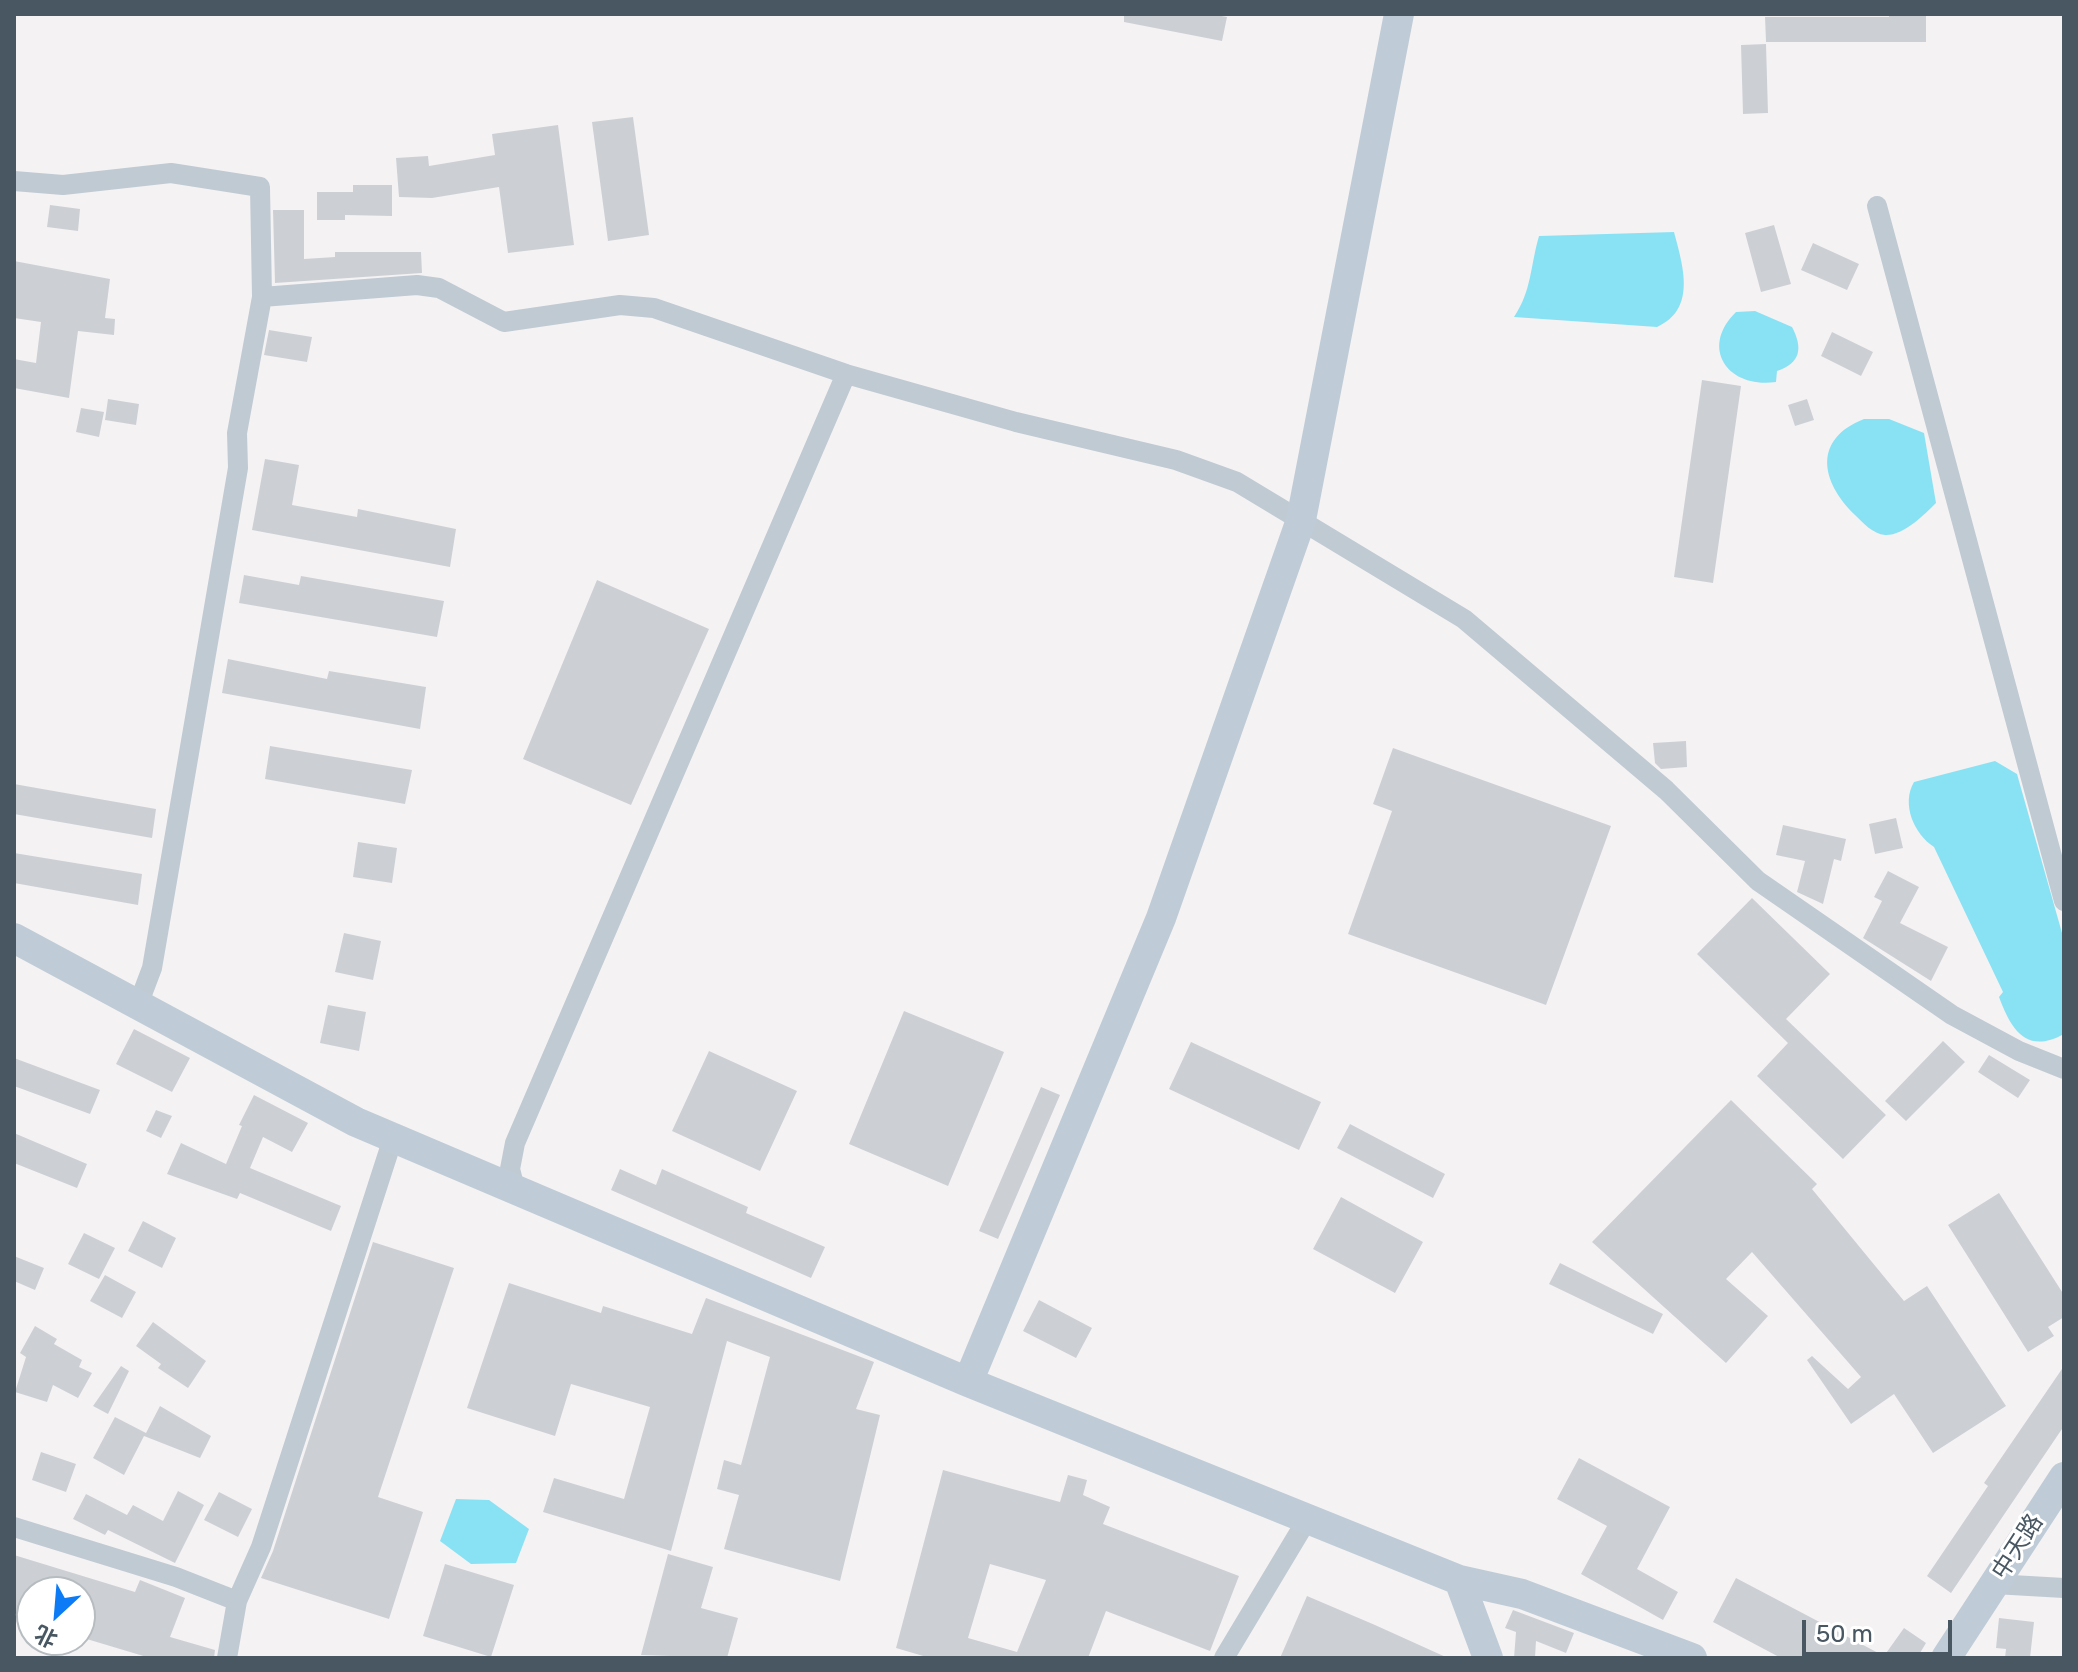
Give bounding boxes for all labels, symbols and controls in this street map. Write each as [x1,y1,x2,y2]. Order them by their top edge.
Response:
street label: 中天路 [1986,1509,2050,1585]
north arrow [16,1576,96,1656]
scale bar [1806,1604,1956,1654]
text: 北 [30,1619,62,1653]
text: 50 m [1816,1620,1873,1648]

